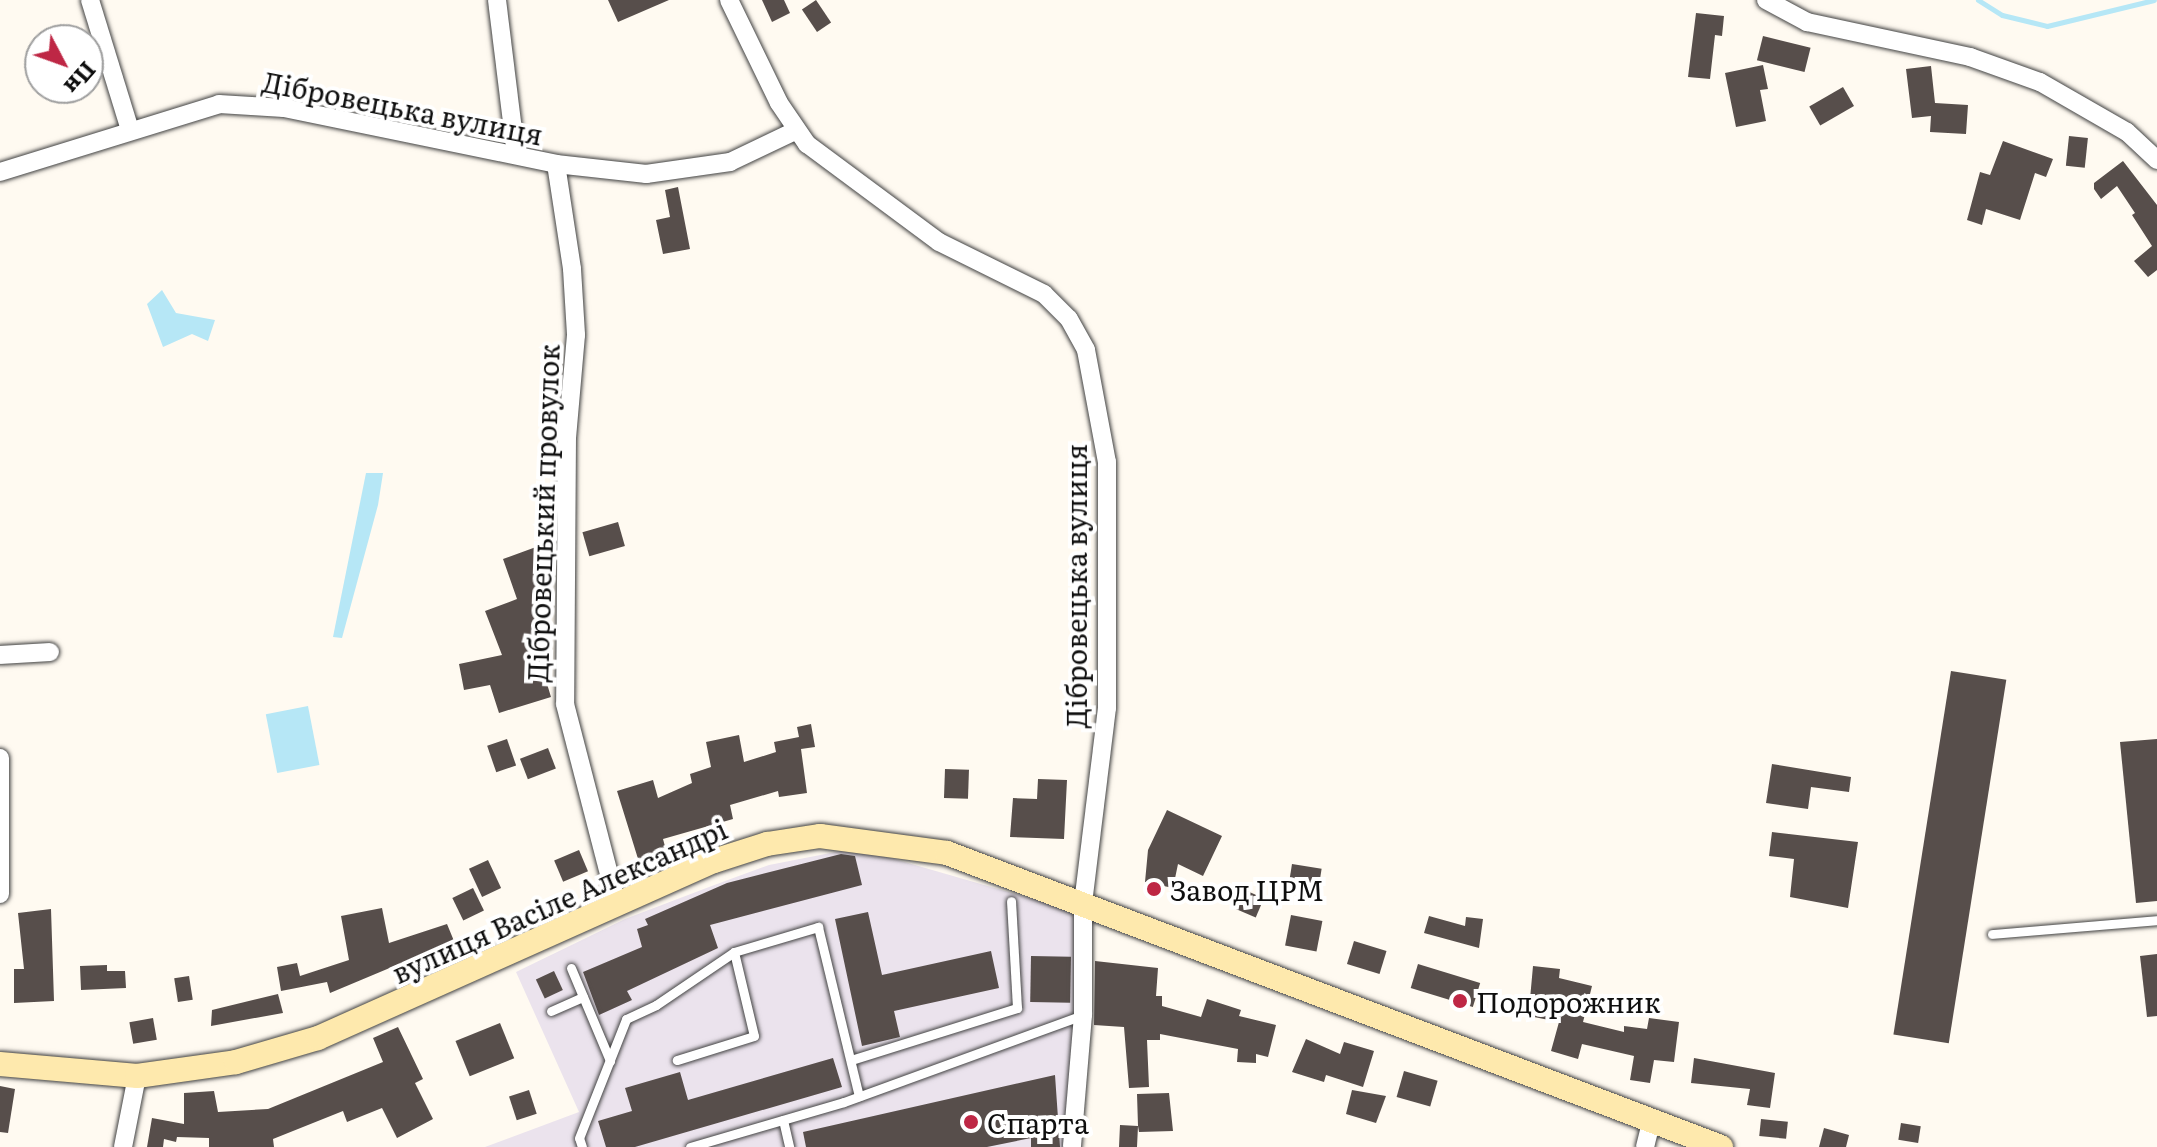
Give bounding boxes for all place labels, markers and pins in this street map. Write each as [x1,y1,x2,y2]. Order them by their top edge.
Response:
place label: Завод ЦРМ [1170,872,1324,906]
marker: Завод ЦРМ [1145,880,1163,898]
place label: Подорожник [1476,984,1661,1018]
marker: Подорожник [1451,992,1469,1010]
place label: Спарта [987,1105,1089,1139]
marker: Спарта [962,1113,980,1131]

